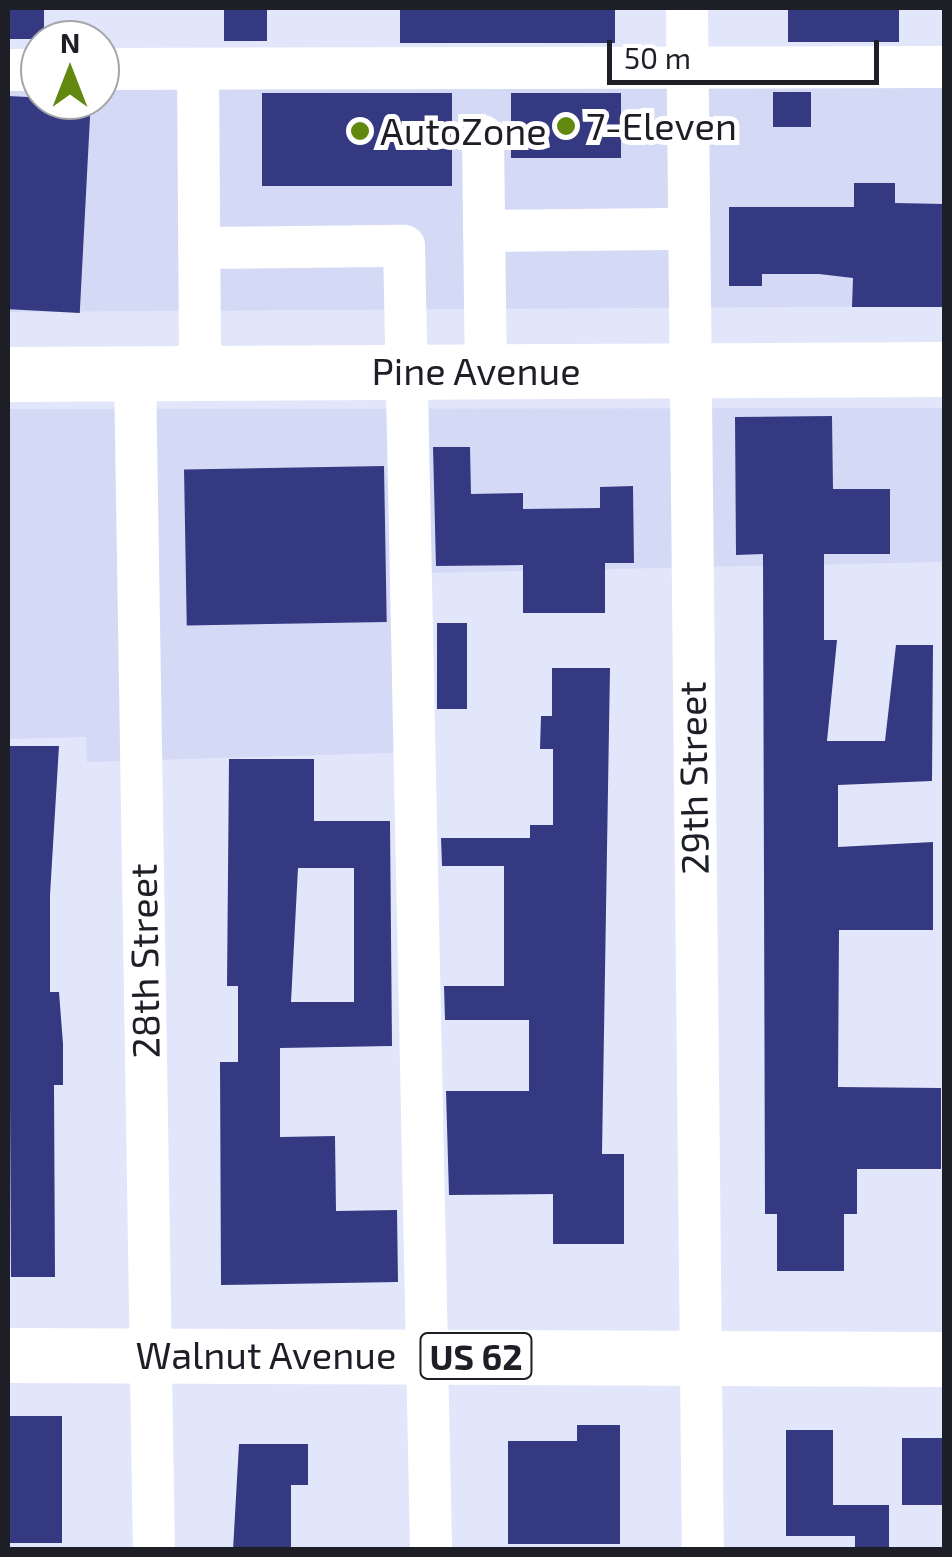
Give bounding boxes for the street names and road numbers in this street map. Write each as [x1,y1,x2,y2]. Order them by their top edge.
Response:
street label: Pine Avenue [371,348,581,394]
street label: 29th Street [669,681,717,875]
street label: 28th Street [120,863,168,1059]
road number: US 62 [418,1326,534,1386]
street label: Walnut Avenue [135,1332,397,1378]

